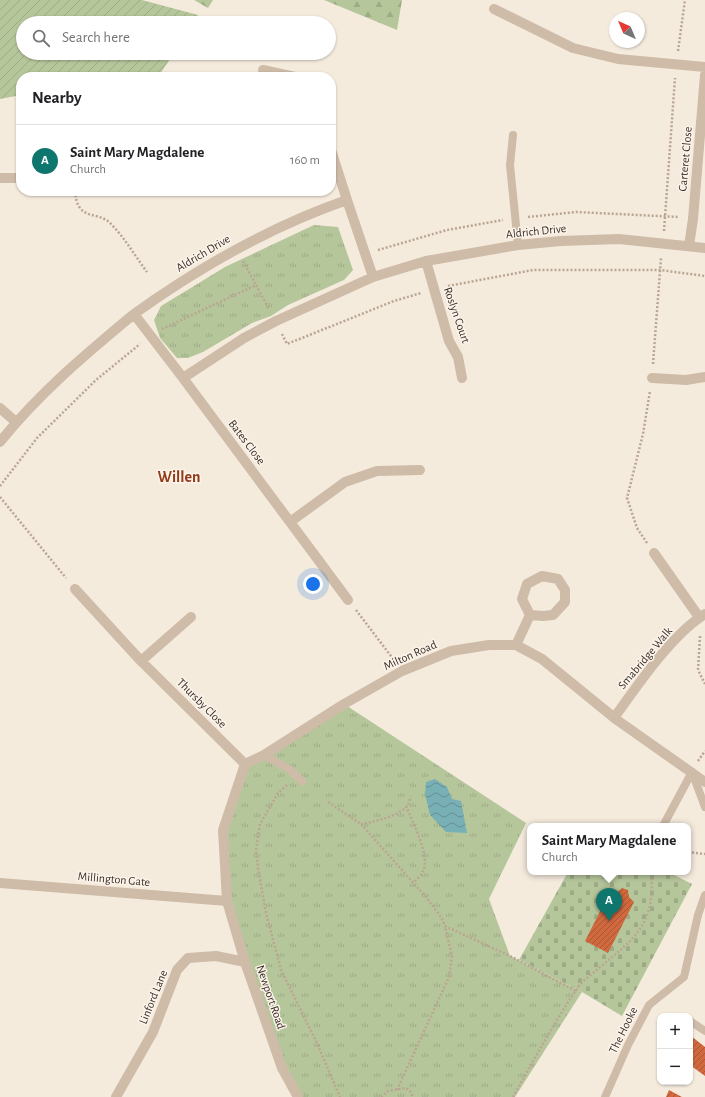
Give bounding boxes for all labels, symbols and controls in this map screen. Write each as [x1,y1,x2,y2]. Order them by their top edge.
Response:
north arrow [609,12,645,48]
search box [16,16,336,60]
icon: search [30,27,52,49]
text: Search here [62,30,130,45]
text: Nearby [32,89,82,106]
street label: Carteret Close [676,126,694,192]
text: Saint Mary Magdalene [70,145,204,160]
text: A [41,154,49,167]
text: 160 m [290,154,320,167]
text: Church [70,163,106,176]
street label: Aldrich Drive [505,222,567,240]
street label: Aldrich Drive [174,232,232,274]
street label: Roslyn Court [441,285,472,345]
street label: Bates Close [226,417,268,467]
district label: Willen [157,469,201,485]
your location [303,574,323,594]
street label: Smabridge Walk [616,624,675,691]
street label: Milton Road [382,638,438,672]
street label: Thursby Close [174,676,229,731]
popup [527,823,691,875]
text: Saint Mary Magdalene [542,833,676,848]
text: Church [542,851,578,864]
street label: Millington Gate [77,870,151,888]
pin: A [596,888,622,921]
street label: Newport Road [254,963,288,1031]
street label: Linford Lane [137,968,169,1026]
street label: The Hooke [607,1005,639,1055]
map controls [657,1013,693,1085]
button: + [657,1013,693,1049]
button: − [657,1049,693,1085]

